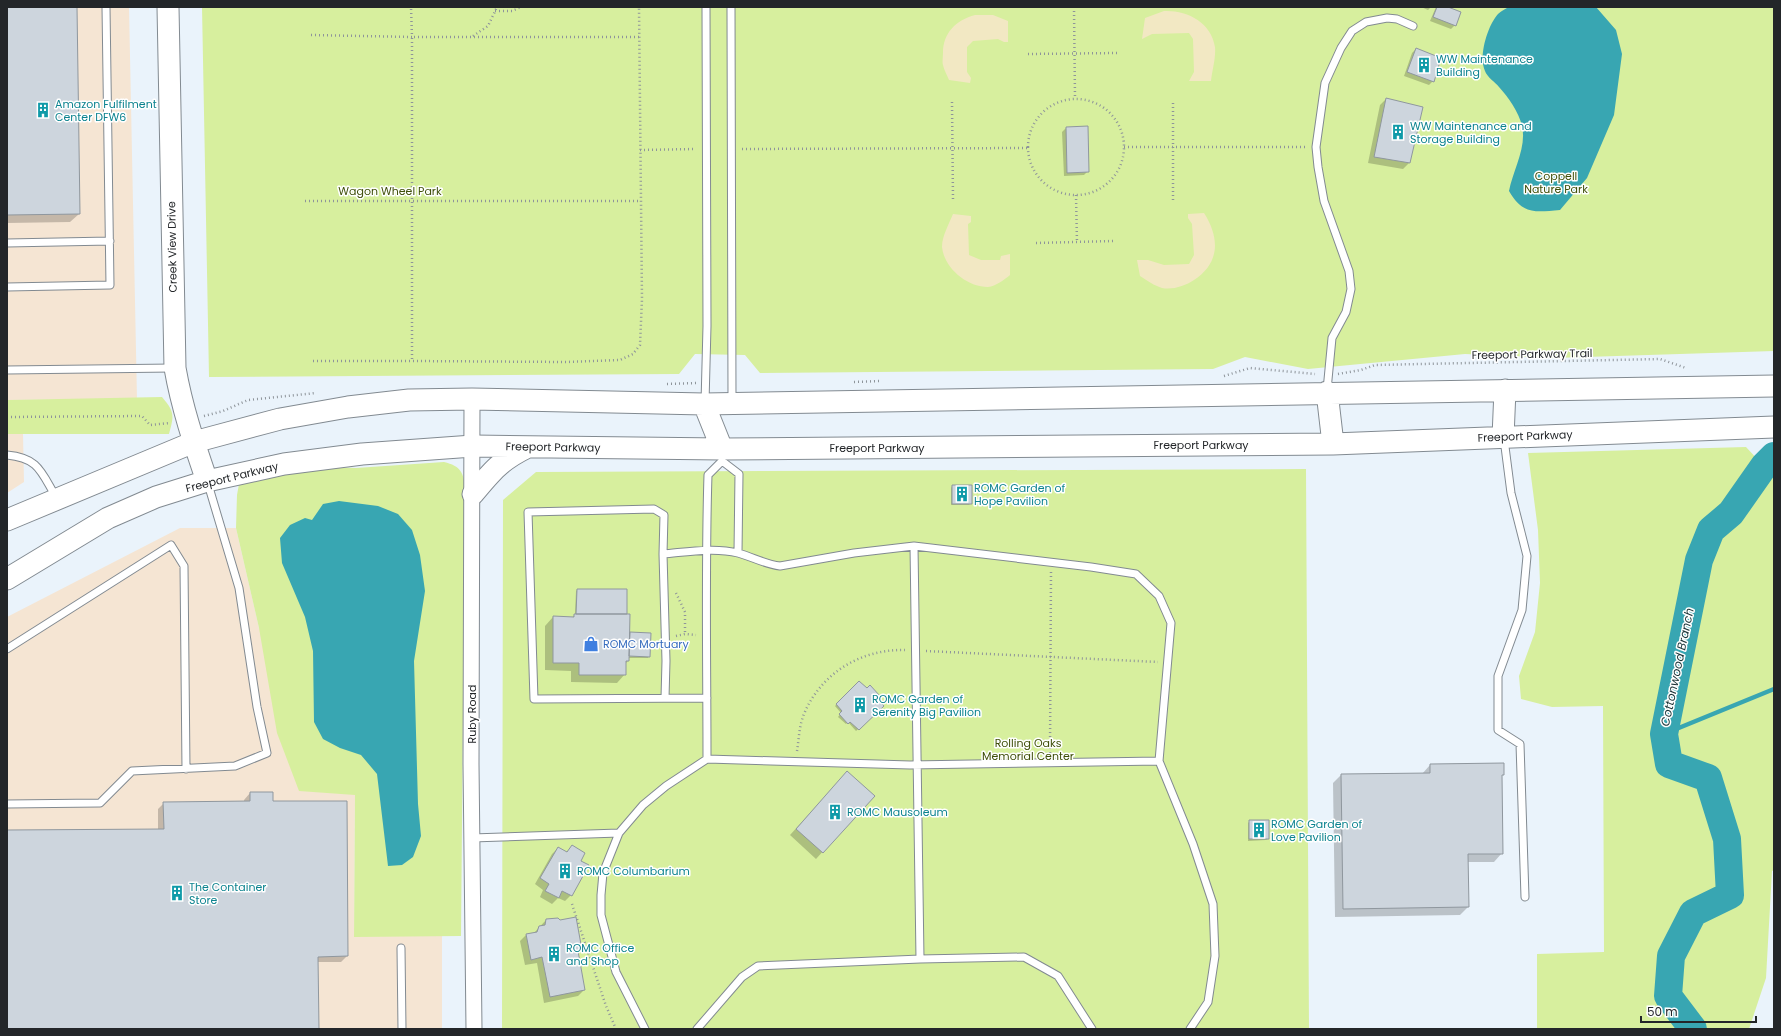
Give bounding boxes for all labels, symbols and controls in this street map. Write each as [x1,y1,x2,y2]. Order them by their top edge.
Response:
place label: WW Maintenance Building [1436,51,1533,80]
building icon: WW Maintenance Building [1415,56,1433,74]
place label: Amazon Fulfilment Center DFW6 [55,96,157,125]
building icon: Amazon Fulfilment Center DFW6 [34,101,52,119]
place label: WW Maintenance and Storage Building [1410,118,1532,147]
building icon: WW Maintenance and Storage Building [1389,123,1407,141]
park label: Coppell Nature Park [1524,168,1588,197]
park label: Wagon Wheel Park [338,183,442,199]
street label: Creek View Drive [163,201,181,293]
street label: Freeport Parkway Trail [1471,345,1593,363]
street label: Freeport Parkway [1477,426,1574,446]
street label: Freeport Parkway [1153,437,1249,453]
street label: Freeport Parkway [505,438,601,456]
street label: Freeport Parkway [829,440,925,456]
street label: Freeport Parkway [184,458,281,496]
place label: ROMC Garden of Hope Pavilion [974,480,1066,509]
building icon: ROMC Garden of Hope Pavilion [953,485,971,503]
water label: Cottonwood Branch [1656,606,1698,728]
shop icon: ROMC Mortuary [582,635,600,653]
place label: ROMC Mortuary [603,636,689,652]
street label: Ruby Road [464,685,480,743]
place label: ROMC Garden of Serenity Big Pavilion [872,691,981,720]
building icon: ROMC Garden of Serenity Big Pavilion [851,696,869,714]
park label: Rolling Oaks Memorial Center [982,735,1074,764]
building icon: ROMC Mausoleum [826,803,844,821]
place label: ROMC Mausoleum [847,804,948,820]
place label: ROMC Garden of Love Pavilion [1271,816,1363,845]
building icon: ROMC Garden of Love Pavilion [1250,821,1268,839]
building icon: ROMC Columbarium [556,862,574,880]
place label: ROMC Columbarium [577,863,690,879]
place label: The Container Store [189,879,266,908]
building icon: The Container Store [168,884,186,902]
place label: ROMC Office and Shop [566,940,635,969]
building icon: ROMC Office and Shop [545,945,563,963]
scale bar [1641,998,1756,1024]
text: 50 m [1647,1003,1678,1020]

